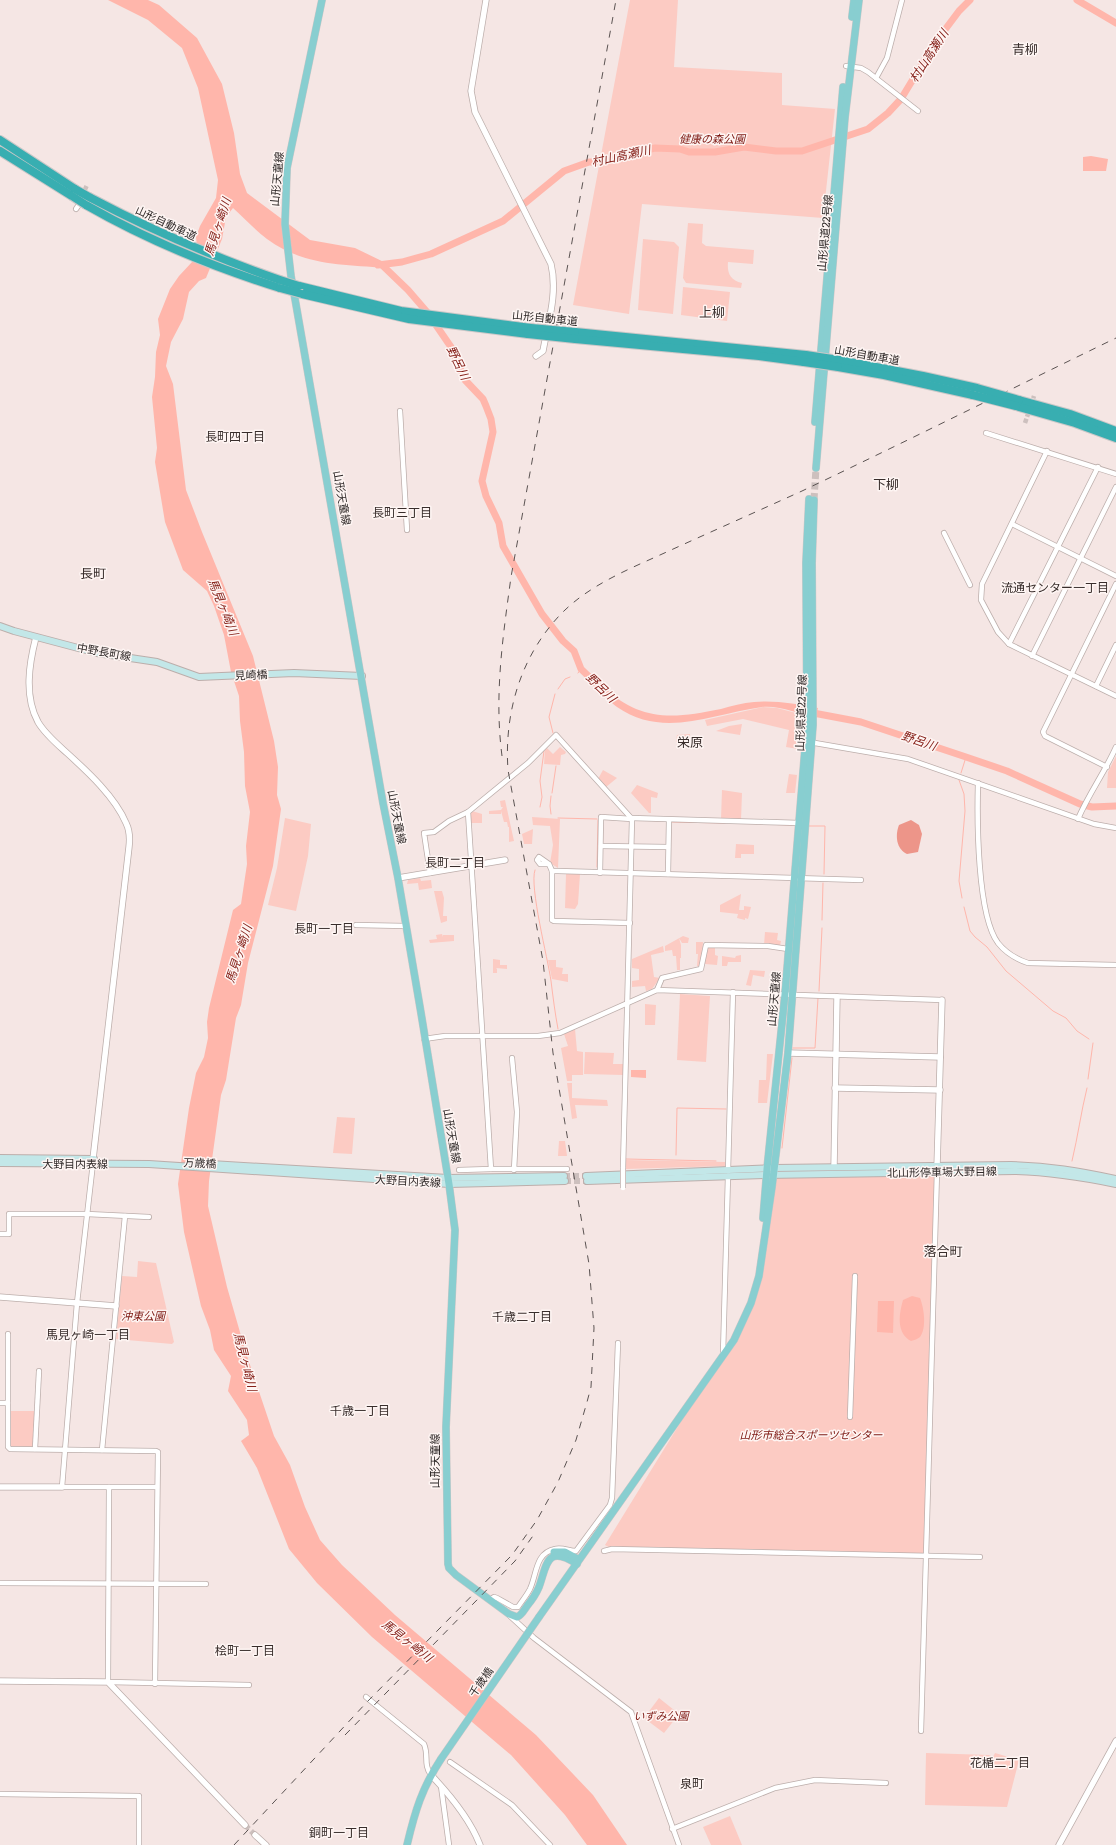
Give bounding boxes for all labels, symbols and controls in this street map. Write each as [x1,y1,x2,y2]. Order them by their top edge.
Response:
water label: 村山高瀬川 [904,24,953,86]
district label: 青柳 [1012,39,1038,58]
park label: 健康の森公園 [679,130,747,146]
water label: 村山高瀬川 [590,140,654,170]
street label: 山形天童線 [266,151,286,207]
water label: 馬見ヶ崎川 [199,193,235,258]
street label: 山形県道22号線 [813,194,835,272]
street label: 山形自動車道 [133,201,200,243]
district label: 上柳 [699,302,725,321]
street label: 山形自動車道 [511,306,579,328]
street label: 山形自動車道 [833,340,901,368]
water label: 野呂川 [443,342,476,384]
district label: 長町四丁目 [205,427,265,445]
street label: 山形天童線 [330,469,356,526]
district label: 下柳 [873,474,899,493]
district label: 長町三丁目 [372,503,432,521]
district label: 長町 [80,563,106,582]
water label: 馬見ヶ崎川 [204,575,244,640]
district label: 流通センター一丁目 [1001,578,1109,596]
street label: 中野長町線 [76,638,133,664]
street label: 見崎橋 [234,665,268,683]
water label: 野呂川 [582,668,622,708]
street label: 山形県道22号線 [791,674,809,752]
water label: 野呂川 [899,726,941,755]
district label: 栄原 [677,732,703,751]
street label: 山形天童線 [385,788,411,845]
district label: 長町二丁目 [425,853,485,871]
district label: 長町一丁目 [294,919,354,937]
water label: 馬見ヶ崎川 [220,920,256,985]
street label: 山形天童線 [763,971,783,1027]
street label: 山形天童線 [440,1107,466,1164]
street label: 万歳橋 [183,1153,217,1171]
street label: 大野目内表線 [42,1155,108,1171]
street label: 北山形停車場大野目線 [887,1162,997,1180]
street label: 大野目内表線 [375,1170,441,1190]
district label: 落合町 [923,1241,963,1260]
park label: 沖東公園 [121,1307,167,1323]
district label: 千歳二丁目 [492,1307,552,1325]
district label: 馬見ヶ崎一丁目 [46,1325,130,1343]
water label: 馬見ヶ崎川 [230,1330,262,1395]
district label: 千歳一丁目 [330,1401,390,1419]
park label: 山形市総合スポーツセンター [740,1426,883,1442]
street label: 山形天童線 [426,1434,442,1489]
water label: 馬見ヶ崎川 [378,1615,438,1667]
district label: 桧町一丁目 [215,1641,275,1659]
street label: 千歳橋 [464,1663,496,1700]
park label: いずみ公園 [634,1707,690,1723]
district label: 花楯二丁目 [970,1753,1030,1771]
district label: 泉町 [680,1774,704,1792]
district label: 銅町一丁目 [309,1823,369,1841]

